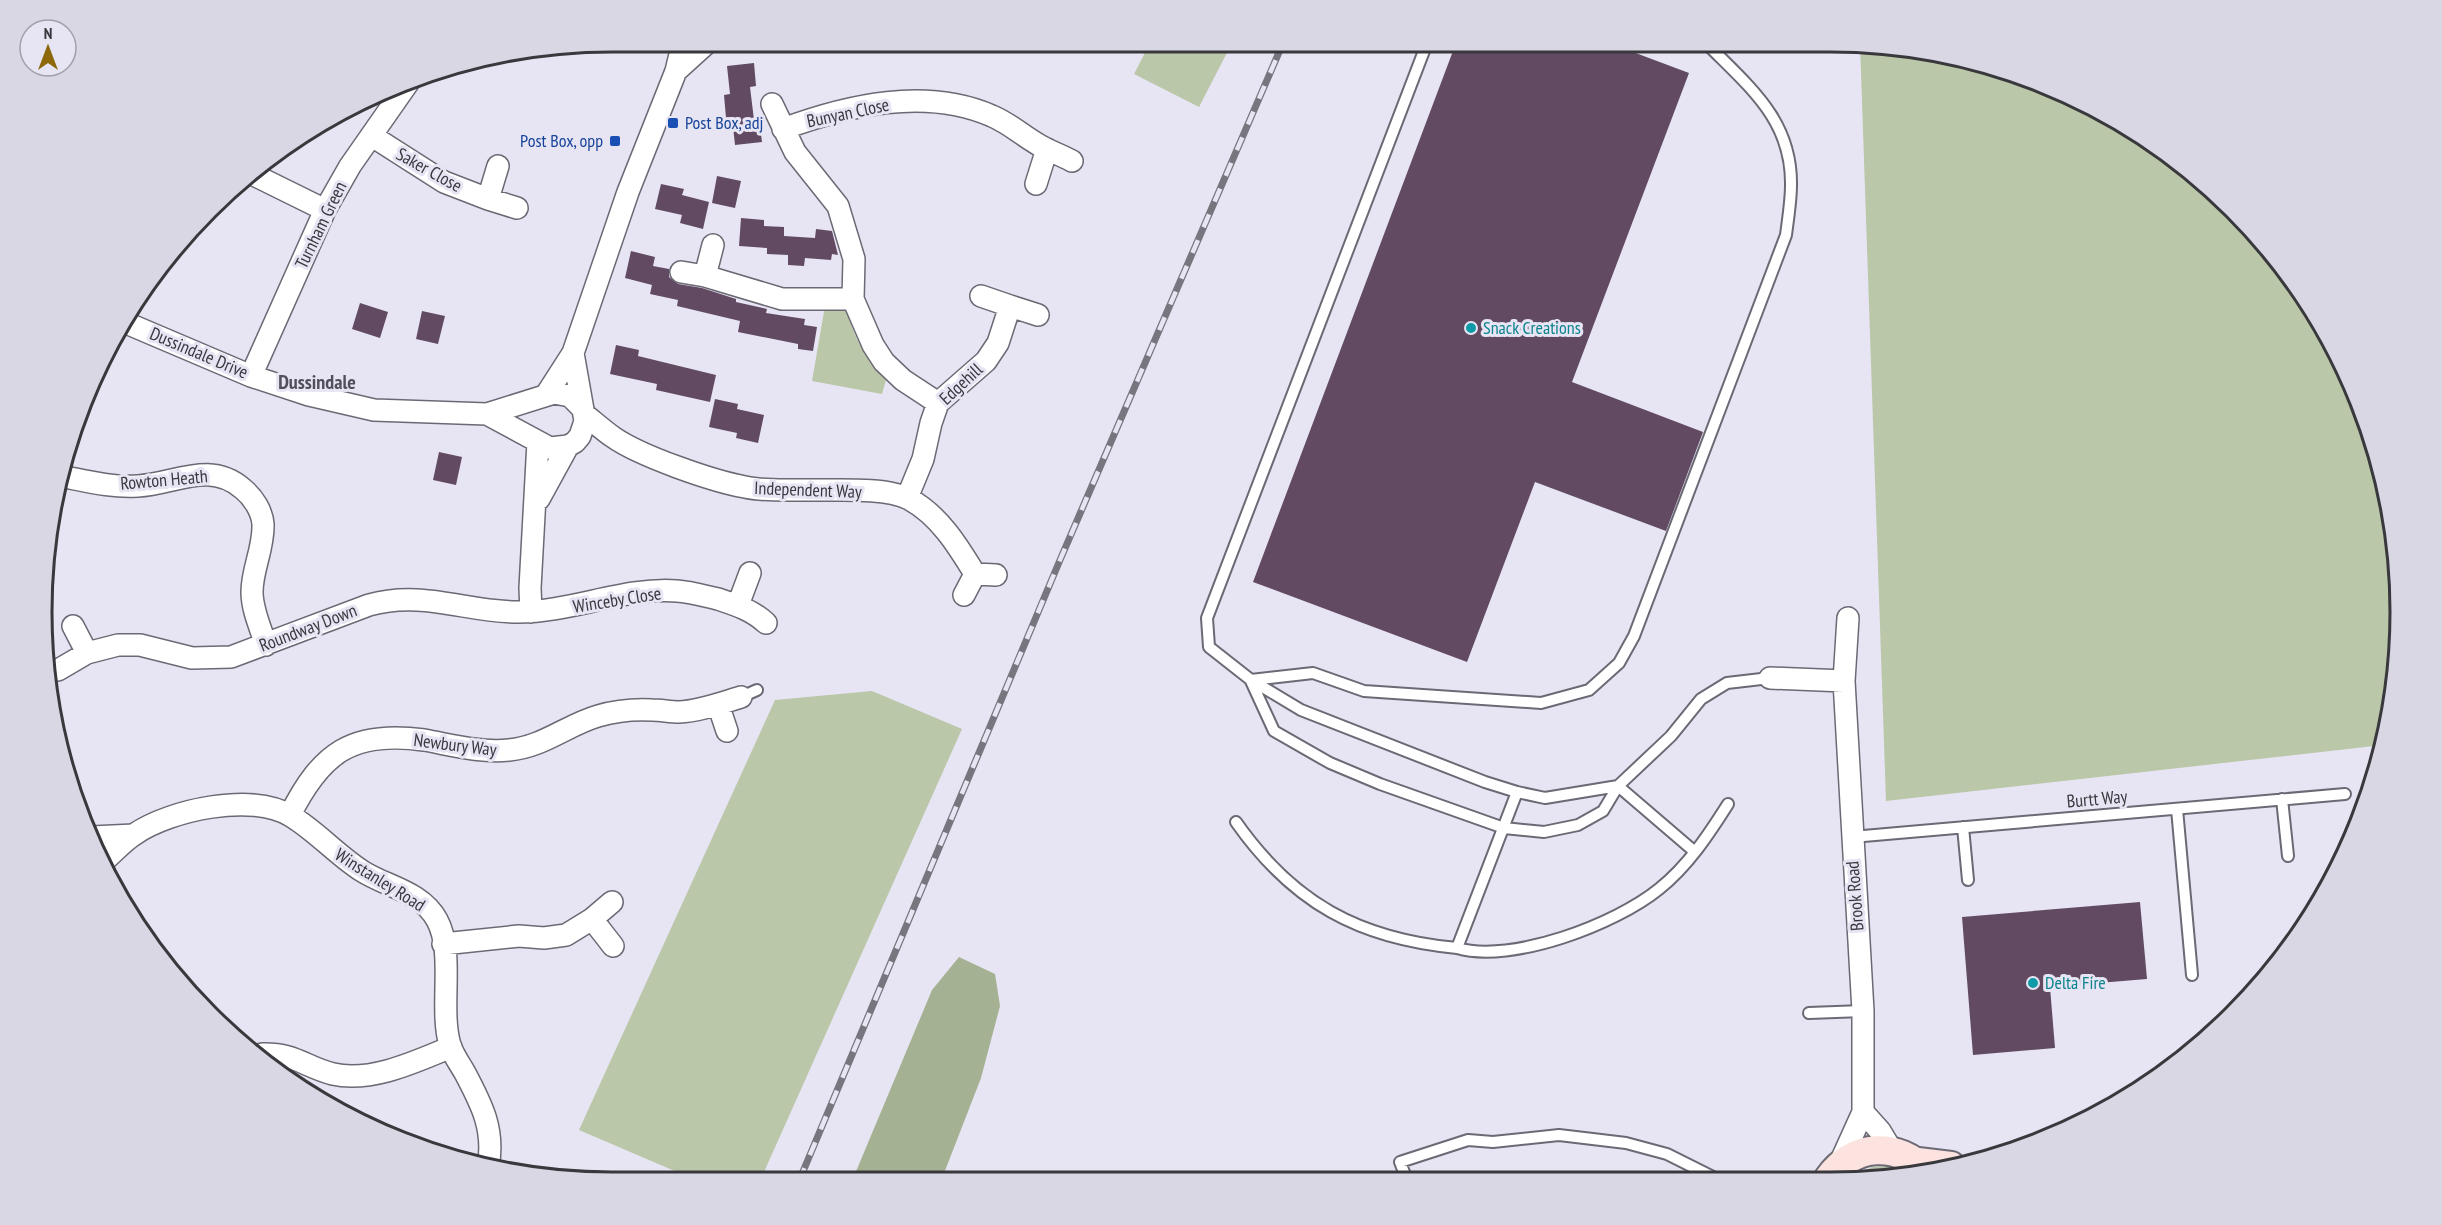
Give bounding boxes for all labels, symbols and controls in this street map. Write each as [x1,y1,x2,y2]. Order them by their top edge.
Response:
north arrow [18,18,78,78]
text: N [44,23,52,43]
street label: Bunyan Close [805,93,891,132]
place label: Post Box, adj [685,111,763,134]
marker: Post Box, adj [666,116,680,130]
place label: Post Box, opp [520,129,603,152]
marker: Post Box, opp [608,134,622,148]
street label: Saker Close [392,142,466,197]
street label: Turnham Green [290,177,352,272]
place label: Snack Creations [1483,316,1581,339]
marker: Snack Creations [1464,321,1478,335]
street label: Dussindale Drive [147,322,252,384]
street label: Edgehill [934,357,988,409]
district label: Dussindale [278,369,356,395]
street label: Rowton Heath [119,464,209,495]
street label: Independent Way [754,476,862,503]
street label: Winceby Close [571,581,663,618]
street label: Roundway Down [256,598,360,657]
street label: Newbury Way [412,728,498,761]
street label: Burtt Way [2066,784,2128,813]
street label: Winstanley Road [331,843,430,916]
street label: Brook Road [1841,860,1868,932]
place label: Delta Fire [2045,971,2106,994]
marker: Delta Fire [2026,976,2040,990]

